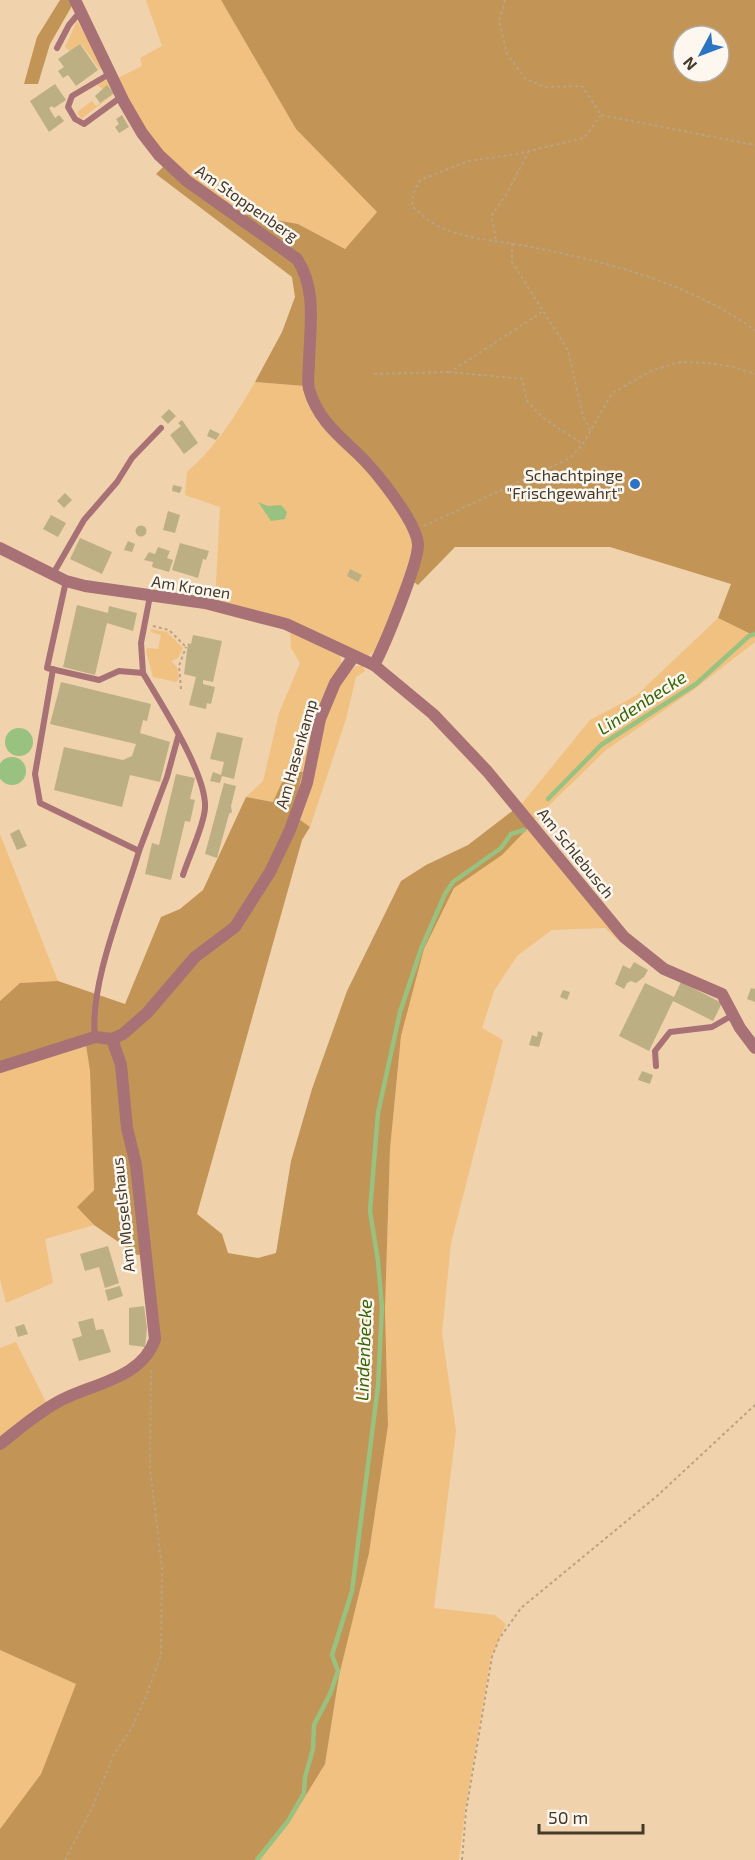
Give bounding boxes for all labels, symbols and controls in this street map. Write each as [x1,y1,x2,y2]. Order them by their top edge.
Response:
north arrow [671,24,731,84]
text: N [678,54,700,75]
street label: Am Stoppenberg [192,160,302,245]
place label: Schachtpinge "Frischgewahrt" [507,465,623,502]
marker: Schachtpinge "Frischgewahrt" [628,477,642,491]
street label: Am Kronen [150,571,232,602]
water label: Lindenbecke [593,665,690,739]
street label: Am Hasenkamp [271,697,320,811]
street label: Am Schlebusch [534,804,619,902]
street label: Am Moselshaus [107,1157,138,1274]
water label: Lindenbecke [350,1298,376,1401]
scale bar [539,1797,642,1835]
text: 50 m [548,1806,588,1828]

